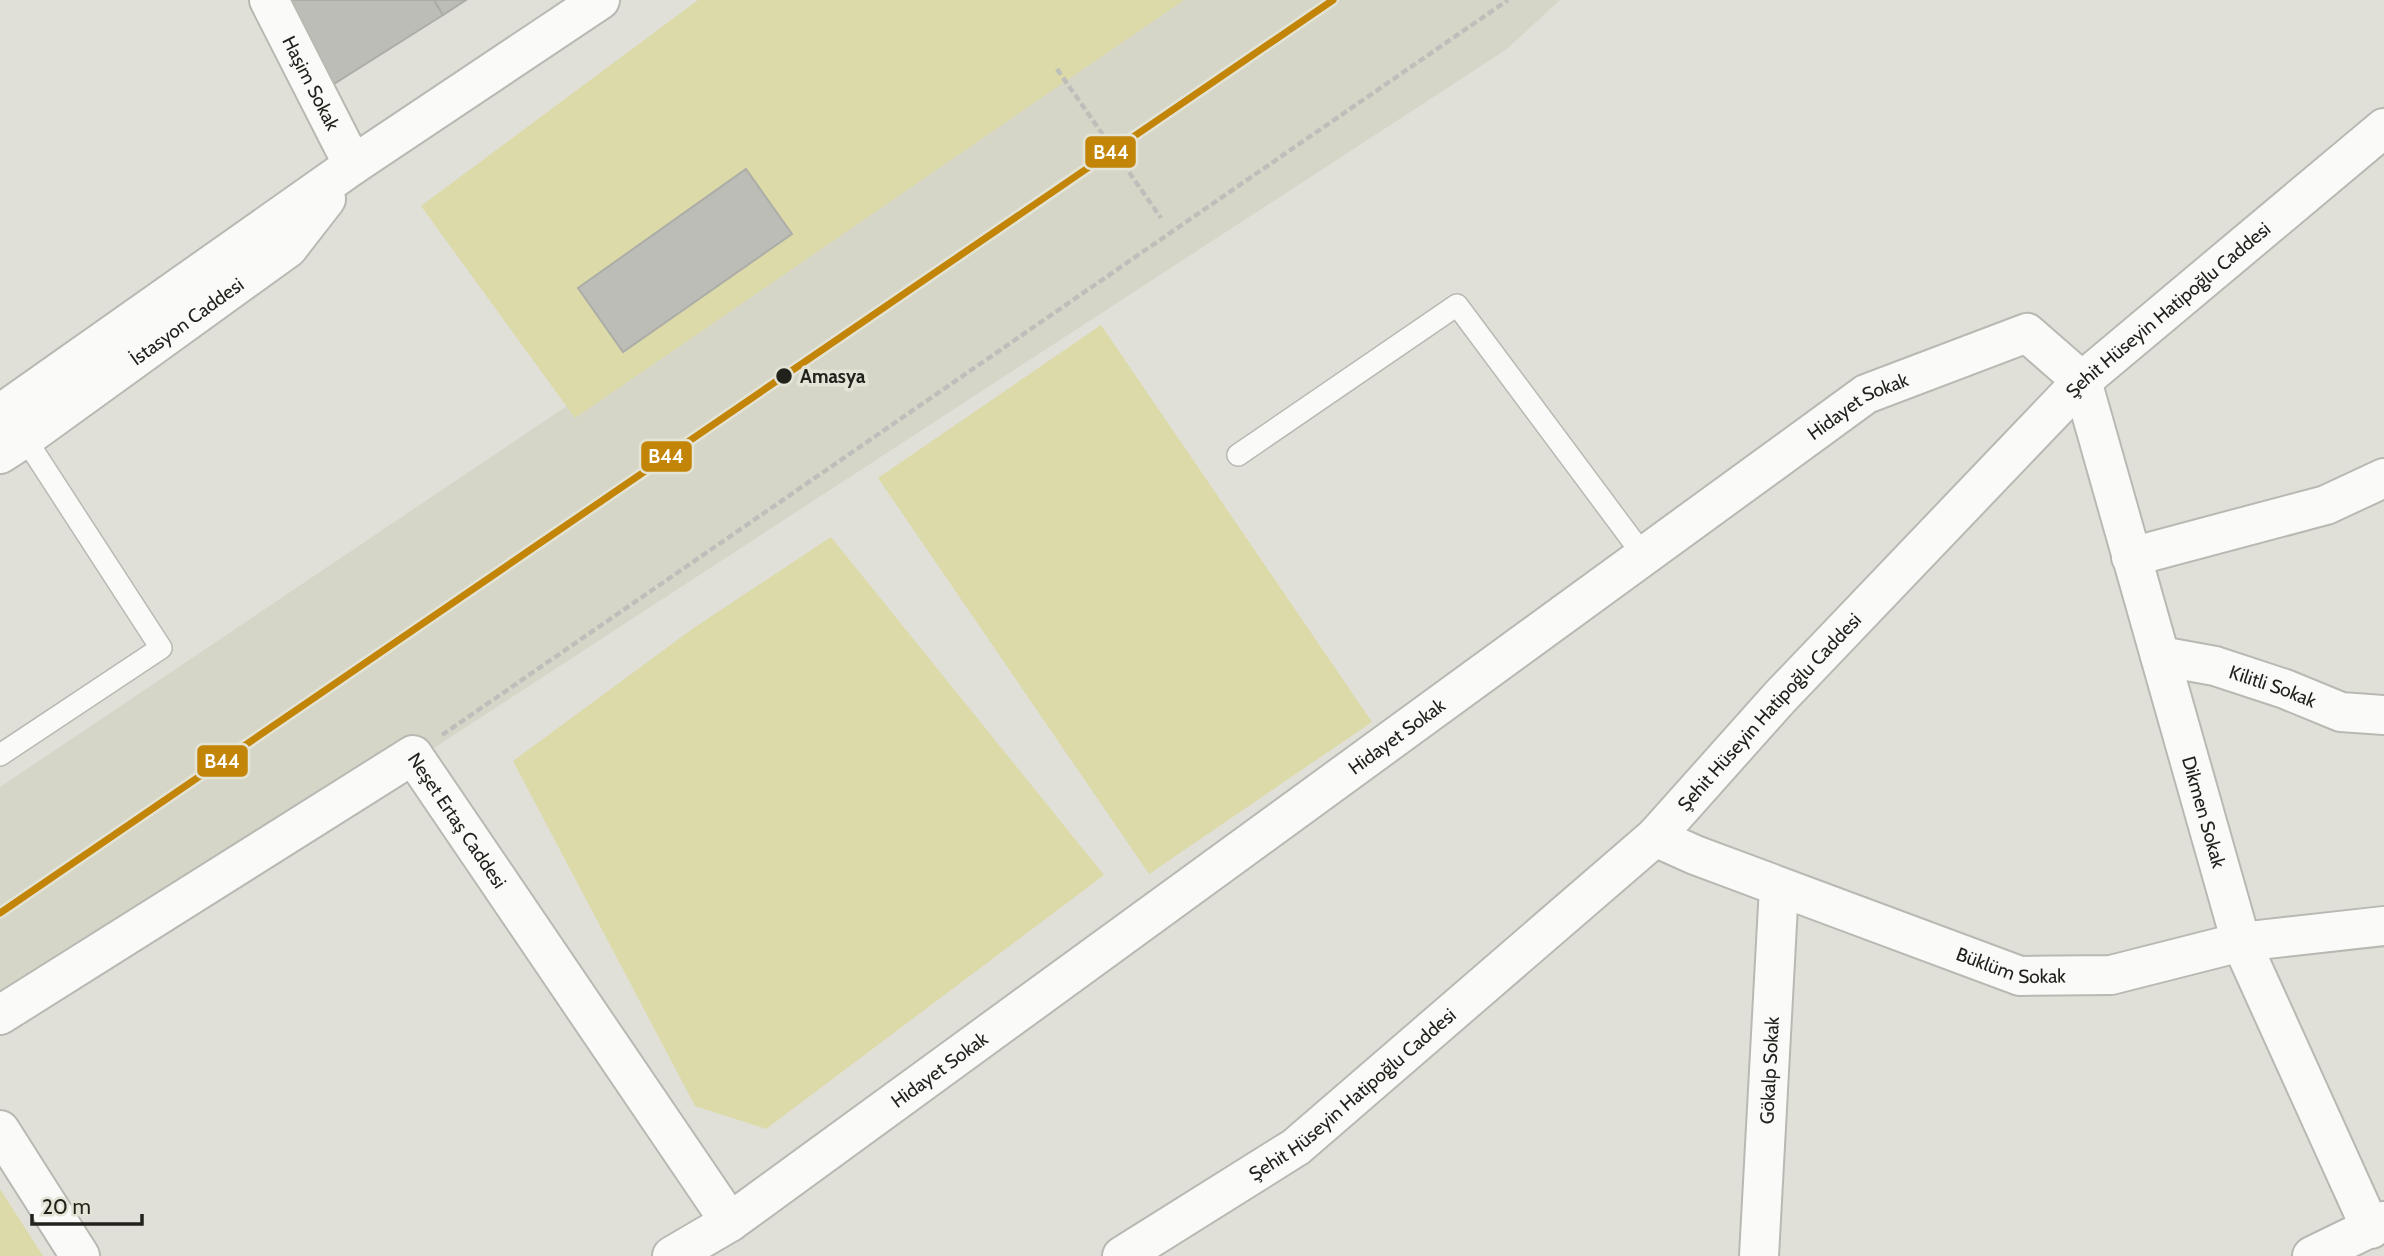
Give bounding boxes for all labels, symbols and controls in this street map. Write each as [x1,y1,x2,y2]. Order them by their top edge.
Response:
street label: Haşim Sokak [278,32,345,134]
line badge: B44 [1084,135,1137,169]
text: B44 [1093,141,1129,164]
street label: Şehit Hüseyin Hatipoğlu Caddesi [2061,217,2275,402]
street label: İstasyon Caddesi [125,273,248,370]
place label: Amasya [800,365,866,388]
marker: Amasya [774,366,794,386]
street label: Hidayet Sokak [1803,367,1912,445]
line badge: B44 [640,440,693,473]
text: B44 [648,445,684,468]
street label: Şehit Hüseyin Hatipoğlu Caddesi [1672,608,1866,816]
street label: Kilitli Sokak [2226,660,2320,712]
street label: Hidayet Sokak [1344,693,1450,779]
line badge: B44 [196,744,249,778]
street label: Neşet Ertaş Caddesi [403,748,511,892]
text: B44 [204,750,240,773]
street label: Dikmen Sokak [2177,753,2231,871]
street label: Büklüm Sokak [1953,942,2066,988]
street label: Şehit Hüseyin Hatipoğlu Caddesi [1244,1003,1460,1185]
street label: Gökalp Sokak [1755,1015,1783,1125]
street label: Hidayet Sokak [886,1026,992,1112]
scale bar [32,1182,142,1226]
text: 20 m [42,1194,91,1219]

